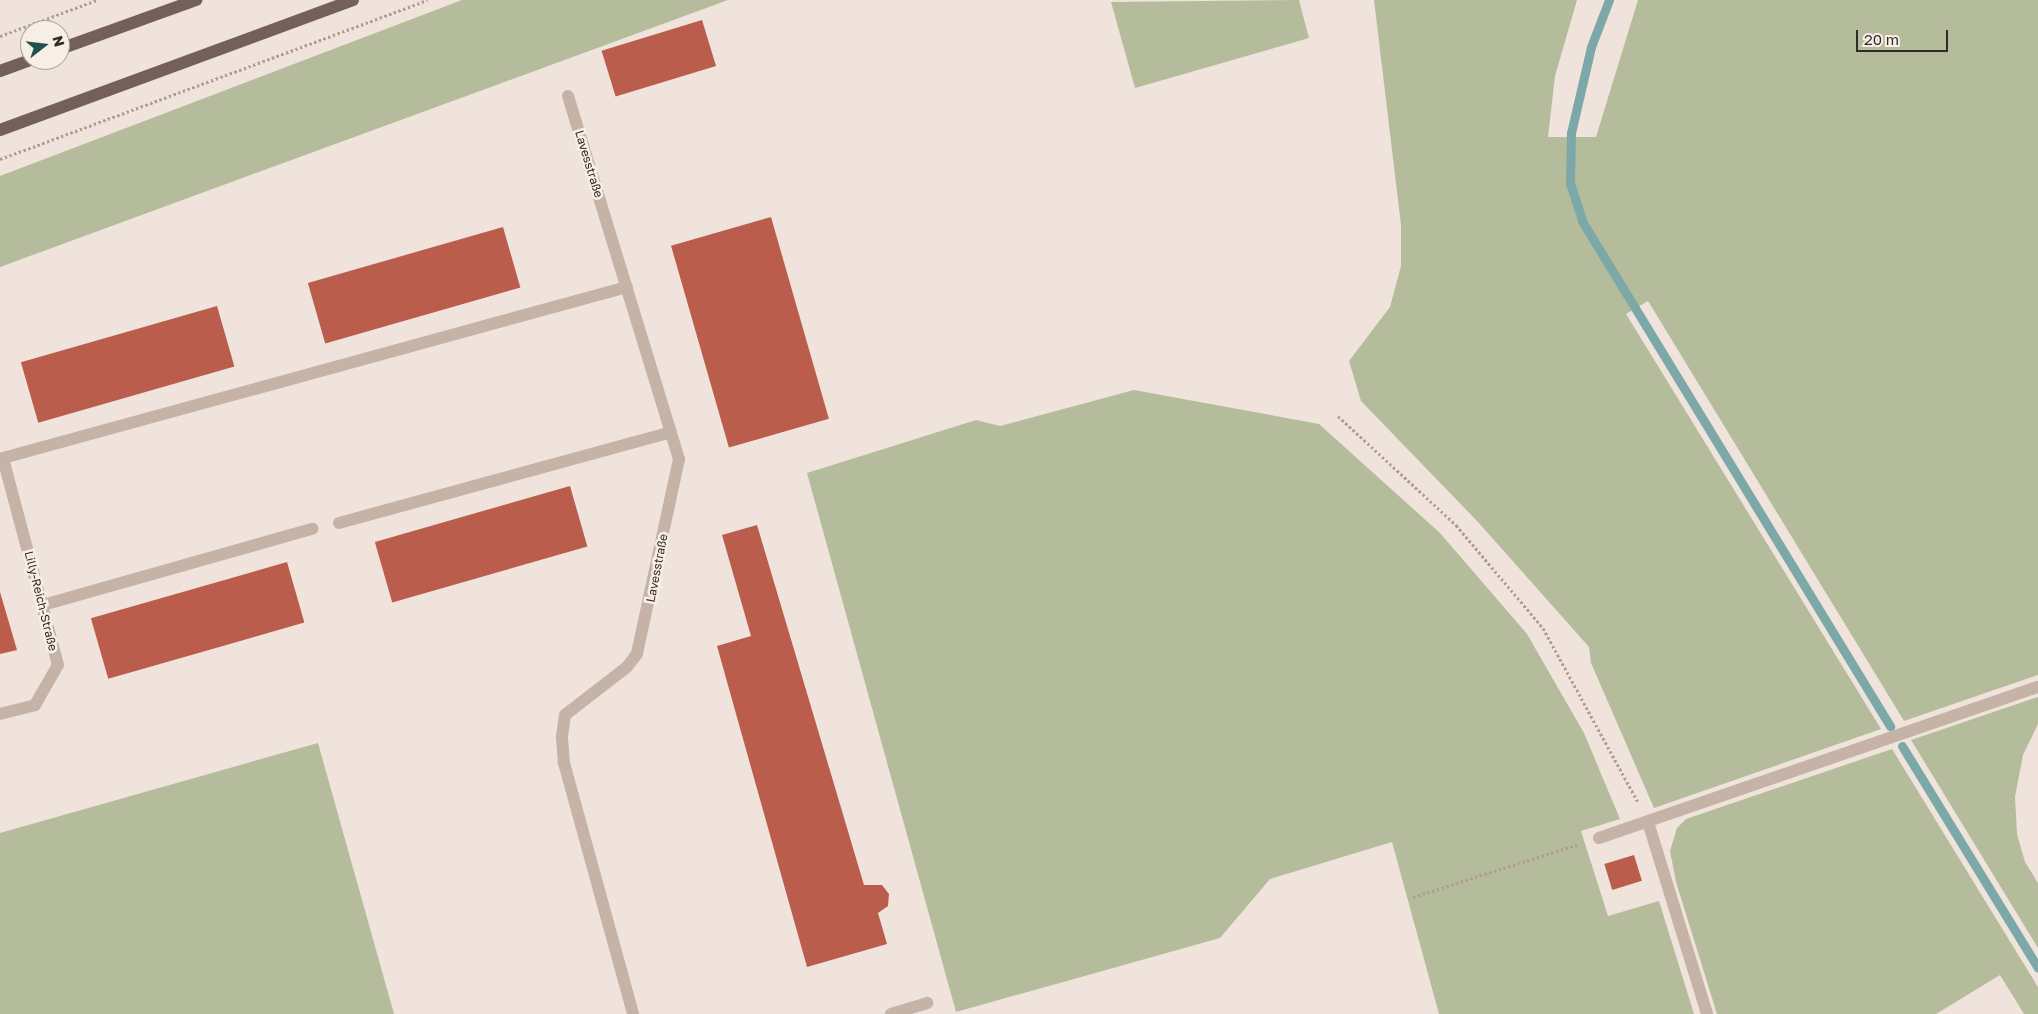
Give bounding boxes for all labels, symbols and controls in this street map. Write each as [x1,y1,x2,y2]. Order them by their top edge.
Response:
north arrow [20,20,70,70]
scale bar [1858,20,1950,52]
text: 20 m [1864,30,1899,48]
text: N [49,34,69,48]
street label: Lavesstraße [572,129,606,199]
street label: Lavesstraße [643,532,671,604]
street label: Lilly-Reich-Straße [22,549,60,653]

